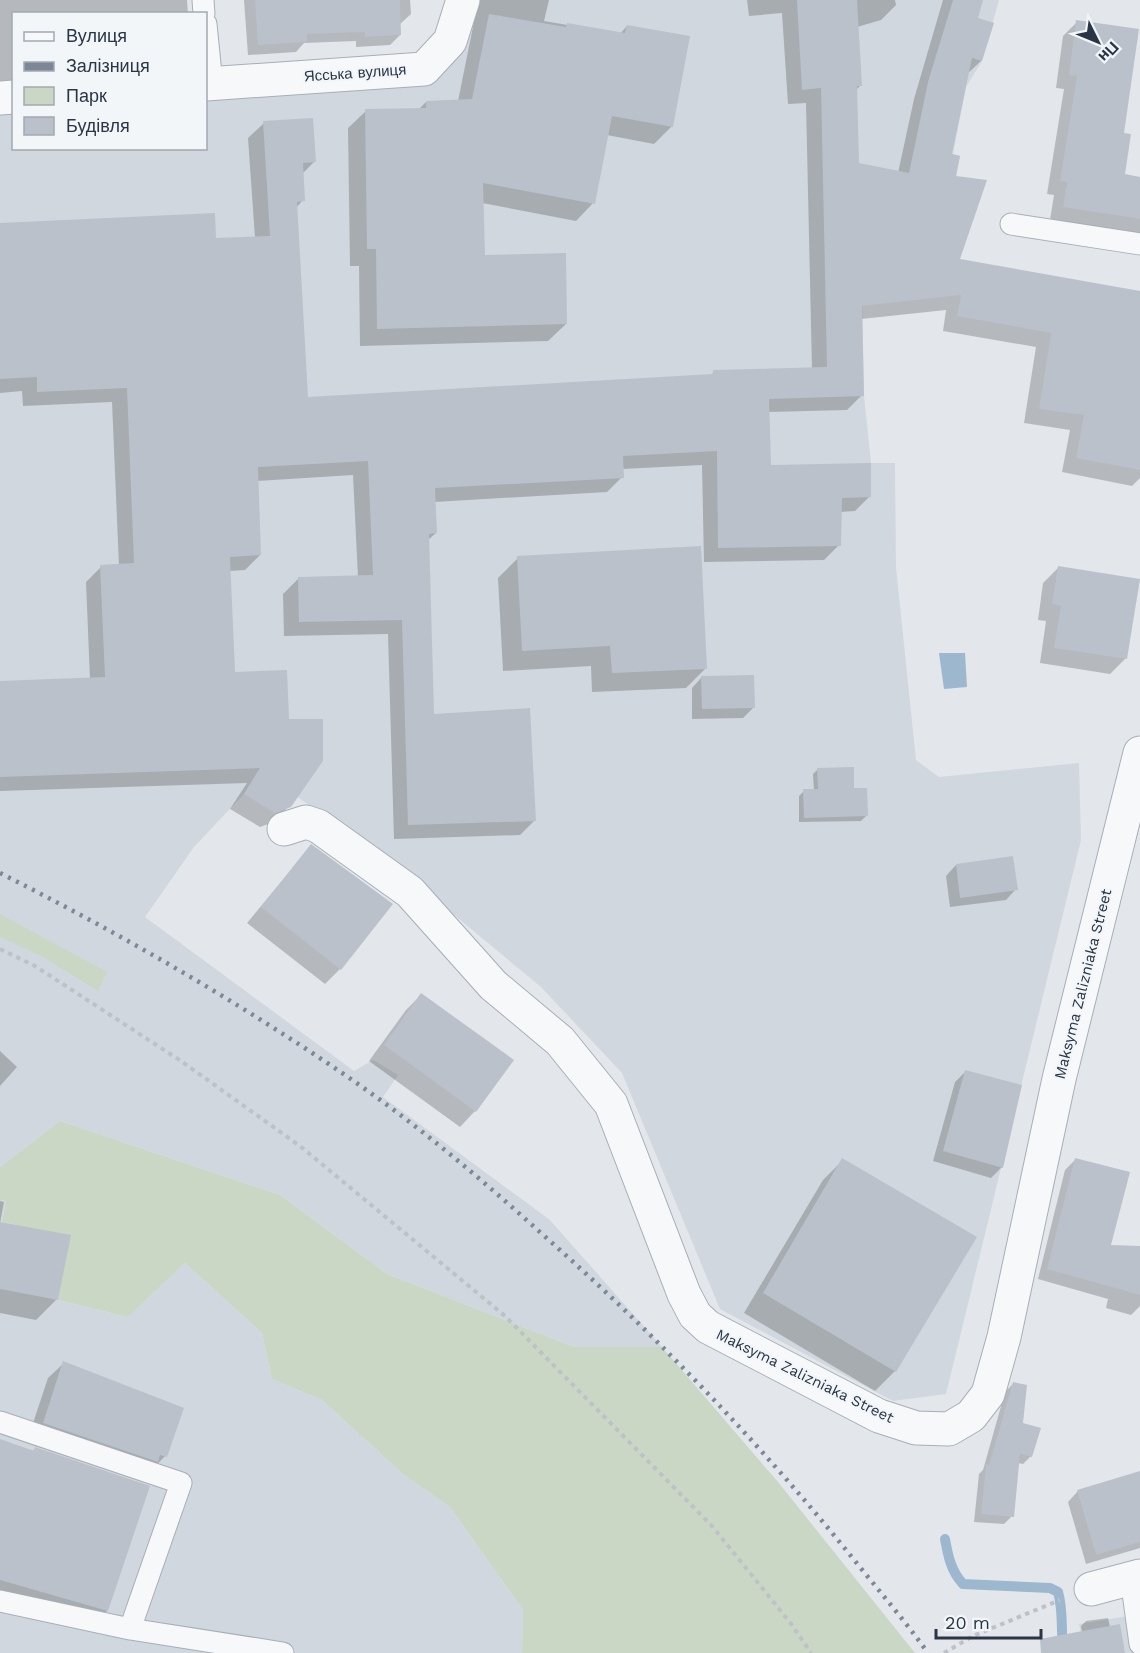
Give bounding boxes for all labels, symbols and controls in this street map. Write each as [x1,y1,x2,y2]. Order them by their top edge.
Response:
legend [12,12,207,150]
north arrow [1068,12,1128,72]
text: Вулиця [66,25,127,46]
text: Пн [1094,38,1123,66]
text: Залізниця [66,55,150,76]
street label: Ясська вулиця [303,60,407,86]
text: Парк [66,85,107,106]
text: Будівля [66,115,130,136]
street label: Maksyma Zalizniaka Street [1051,886,1116,1081]
street label: Maksyma Zalizniaka Street [713,1325,897,1427]
scale bar [936,1602,1041,1640]
text: 20 m [945,1612,990,1633]

